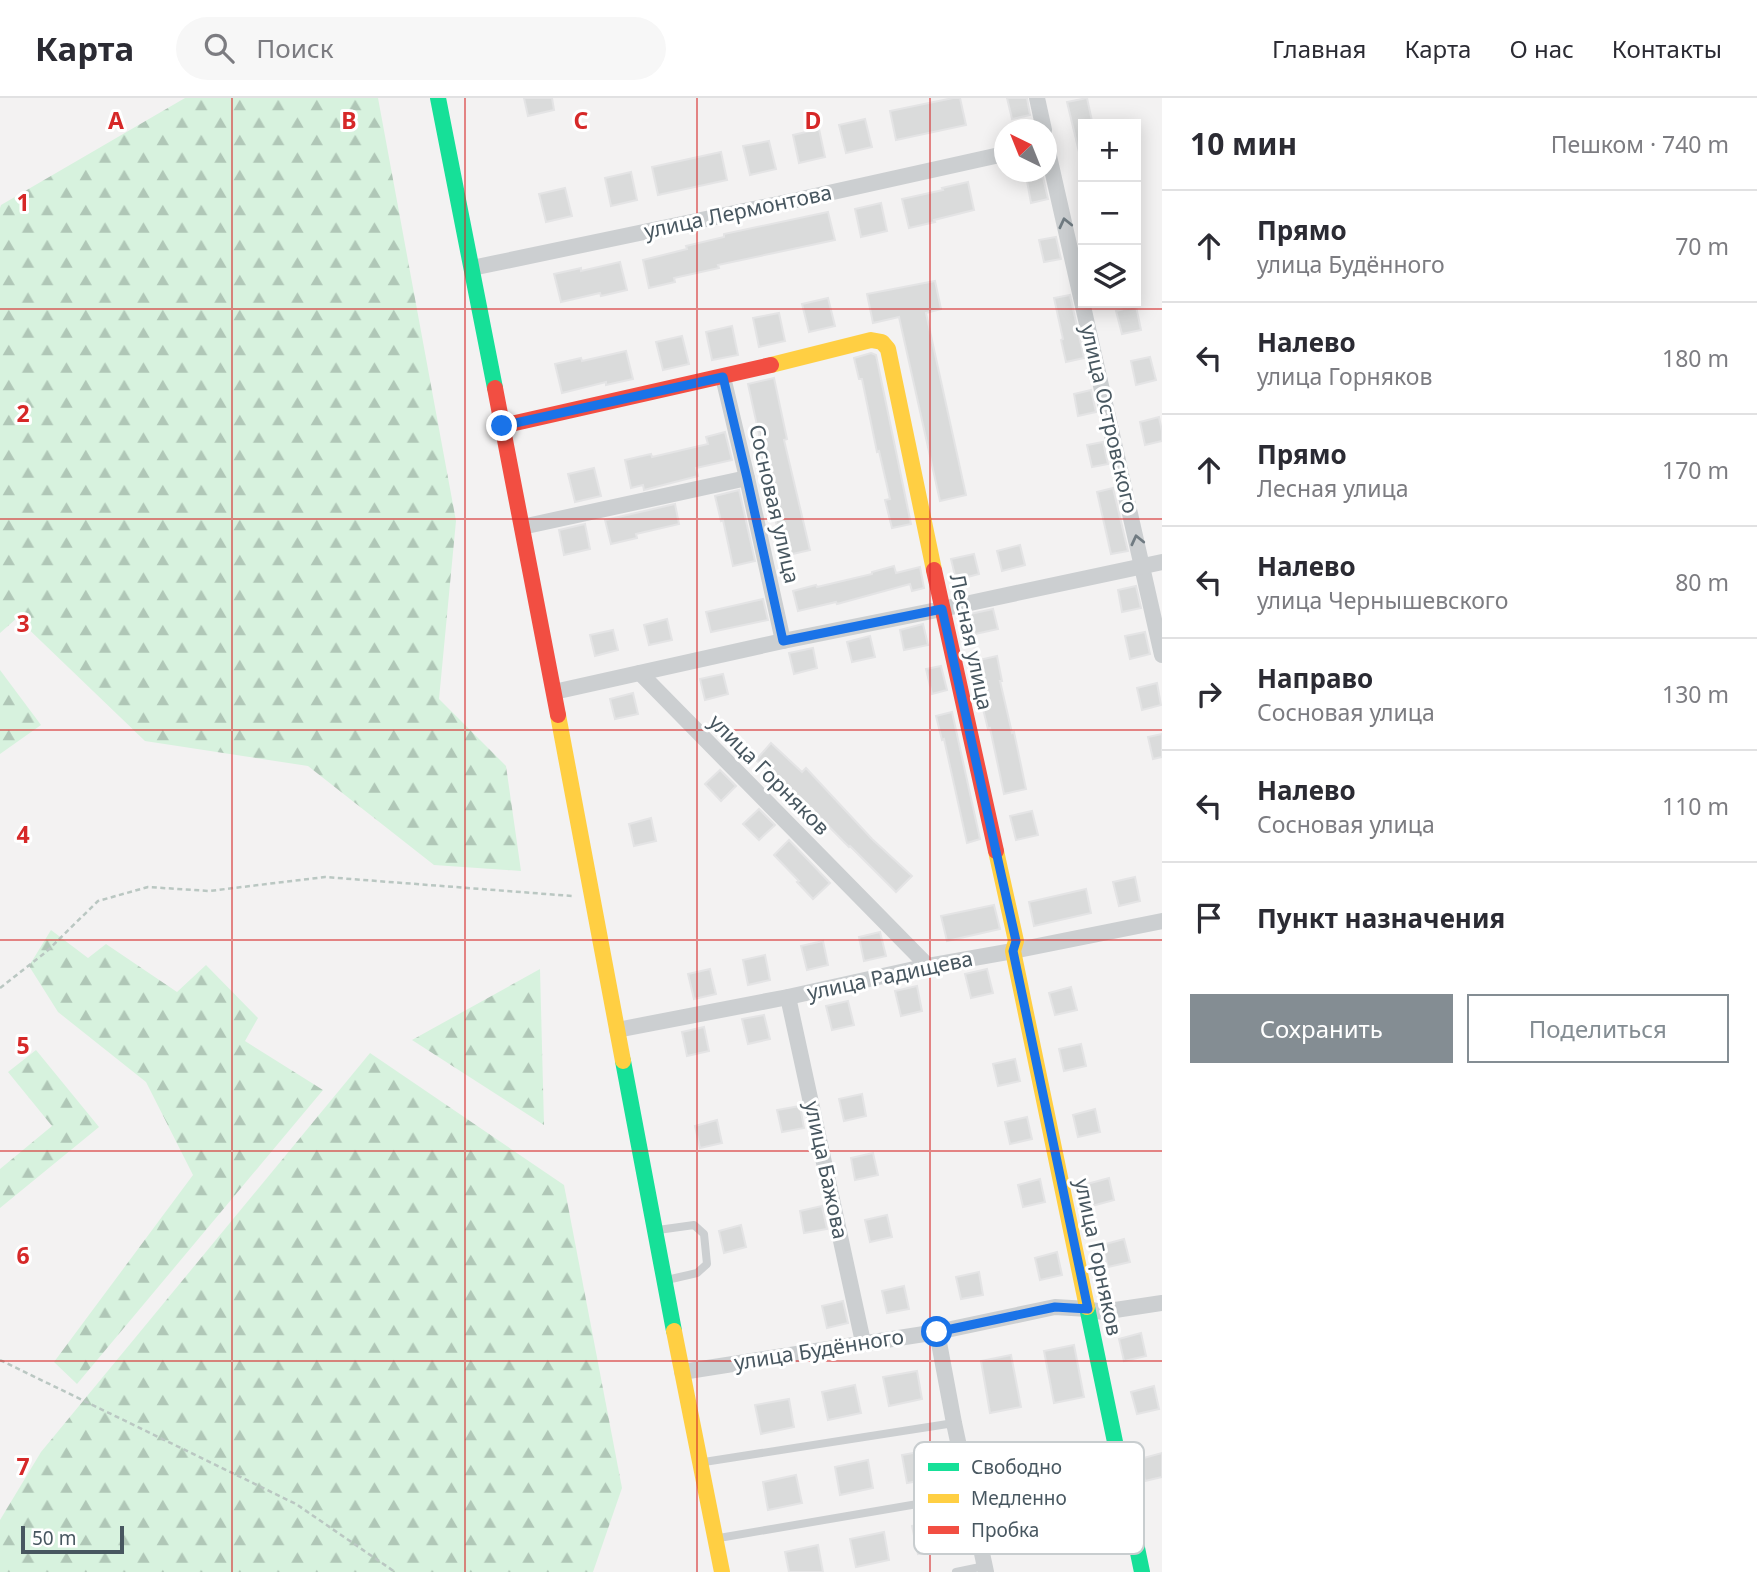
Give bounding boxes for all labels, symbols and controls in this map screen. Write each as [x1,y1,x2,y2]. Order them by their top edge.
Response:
search box [176,17,666,80]
text: Карта [35,26,134,71]
icon: search [200,29,238,67]
text: Поиск [256,30,333,66]
text: Главная [1272,32,1366,65]
text: Карта [1404,32,1471,65]
text: О нас [1509,32,1574,65]
text: Контакты [1612,32,1722,65]
text: A [108,104,124,136]
text: B [341,104,357,136]
text: C [574,104,589,136]
text: D [805,104,821,136]
north arrow [994,119,1057,182]
map controls [1078,119,1141,308]
button: + [1078,119,1141,182]
text: 10 мин [1190,123,1297,164]
text: Пешком · 740 m [1551,128,1729,160]
street label: улица Лермонтова [641,177,834,245]
button: − [1078,182,1141,245]
text: 1 [16,186,30,218]
text: Прямо [1257,212,1347,248]
one-way arrow [1058,217,1073,229]
icon: ahead [1190,227,1228,265]
text: 70 m [1675,230,1729,262]
button: layers [1078,245,1141,308]
text: улица Будённого [1257,248,1445,280]
street label: улица Островского [1075,322,1145,516]
text: Налево [1257,324,1356,360]
icon: left [1190,339,1228,377]
text: 180 m [1662,342,1729,374]
text: улица Горняков [1257,360,1432,392]
text: 2 [16,397,30,429]
route end [486,410,517,441]
street label: Сосновая улица [743,422,807,586]
text: Прямо [1257,436,1347,472]
icon: ahead [1190,451,1228,489]
text: 170 m [1662,454,1729,486]
text: Лесная улица [1257,472,1408,504]
one-way arrow [1131,534,1145,546]
text: Налево [1257,548,1356,584]
icon: left [1190,563,1228,601]
text: 80 m [1675,566,1729,598]
street label: Лесная улица [944,571,1000,712]
text: улица Чернышевского [1257,584,1508,616]
text: 3 [16,607,30,639]
text: Направо [1257,660,1373,696]
icon: right [1190,675,1228,713]
text: 130 m [1662,678,1729,710]
text: Сосновая улица [1257,696,1435,728]
street label: улица Горняков [703,708,836,841]
text: Налево [1257,772,1356,808]
icon: left [1190,787,1228,825]
text: 110 m [1662,790,1729,822]
text: Сосновая улица [1257,808,1435,840]
text: 4 [16,818,30,850]
icon: arrive [1190,899,1228,937]
text: Пункт назначения [1257,900,1505,936]
street label: улица Радищева [804,944,975,1006]
button: Сохранить [1190,994,1453,1063]
button: Поделиться [1467,994,1729,1063]
text: 5 [16,1029,30,1061]
street label: улица Бажова [799,1098,855,1242]
street label: улица Горняков [1069,1176,1129,1338]
text: 6 [16,1239,30,1271]
route start [921,1316,952,1347]
street label: улица Будённого [732,1322,906,1376]
legend [914,1442,1144,1554]
text: 7 [16,1450,30,1482]
text: Свободно [971,1454,1062,1480]
text: Медленно [971,1485,1067,1511]
text: Пробка [971,1517,1039,1543]
scale bar [21,1523,124,1555]
text: 50 m [32,1525,76,1551]

